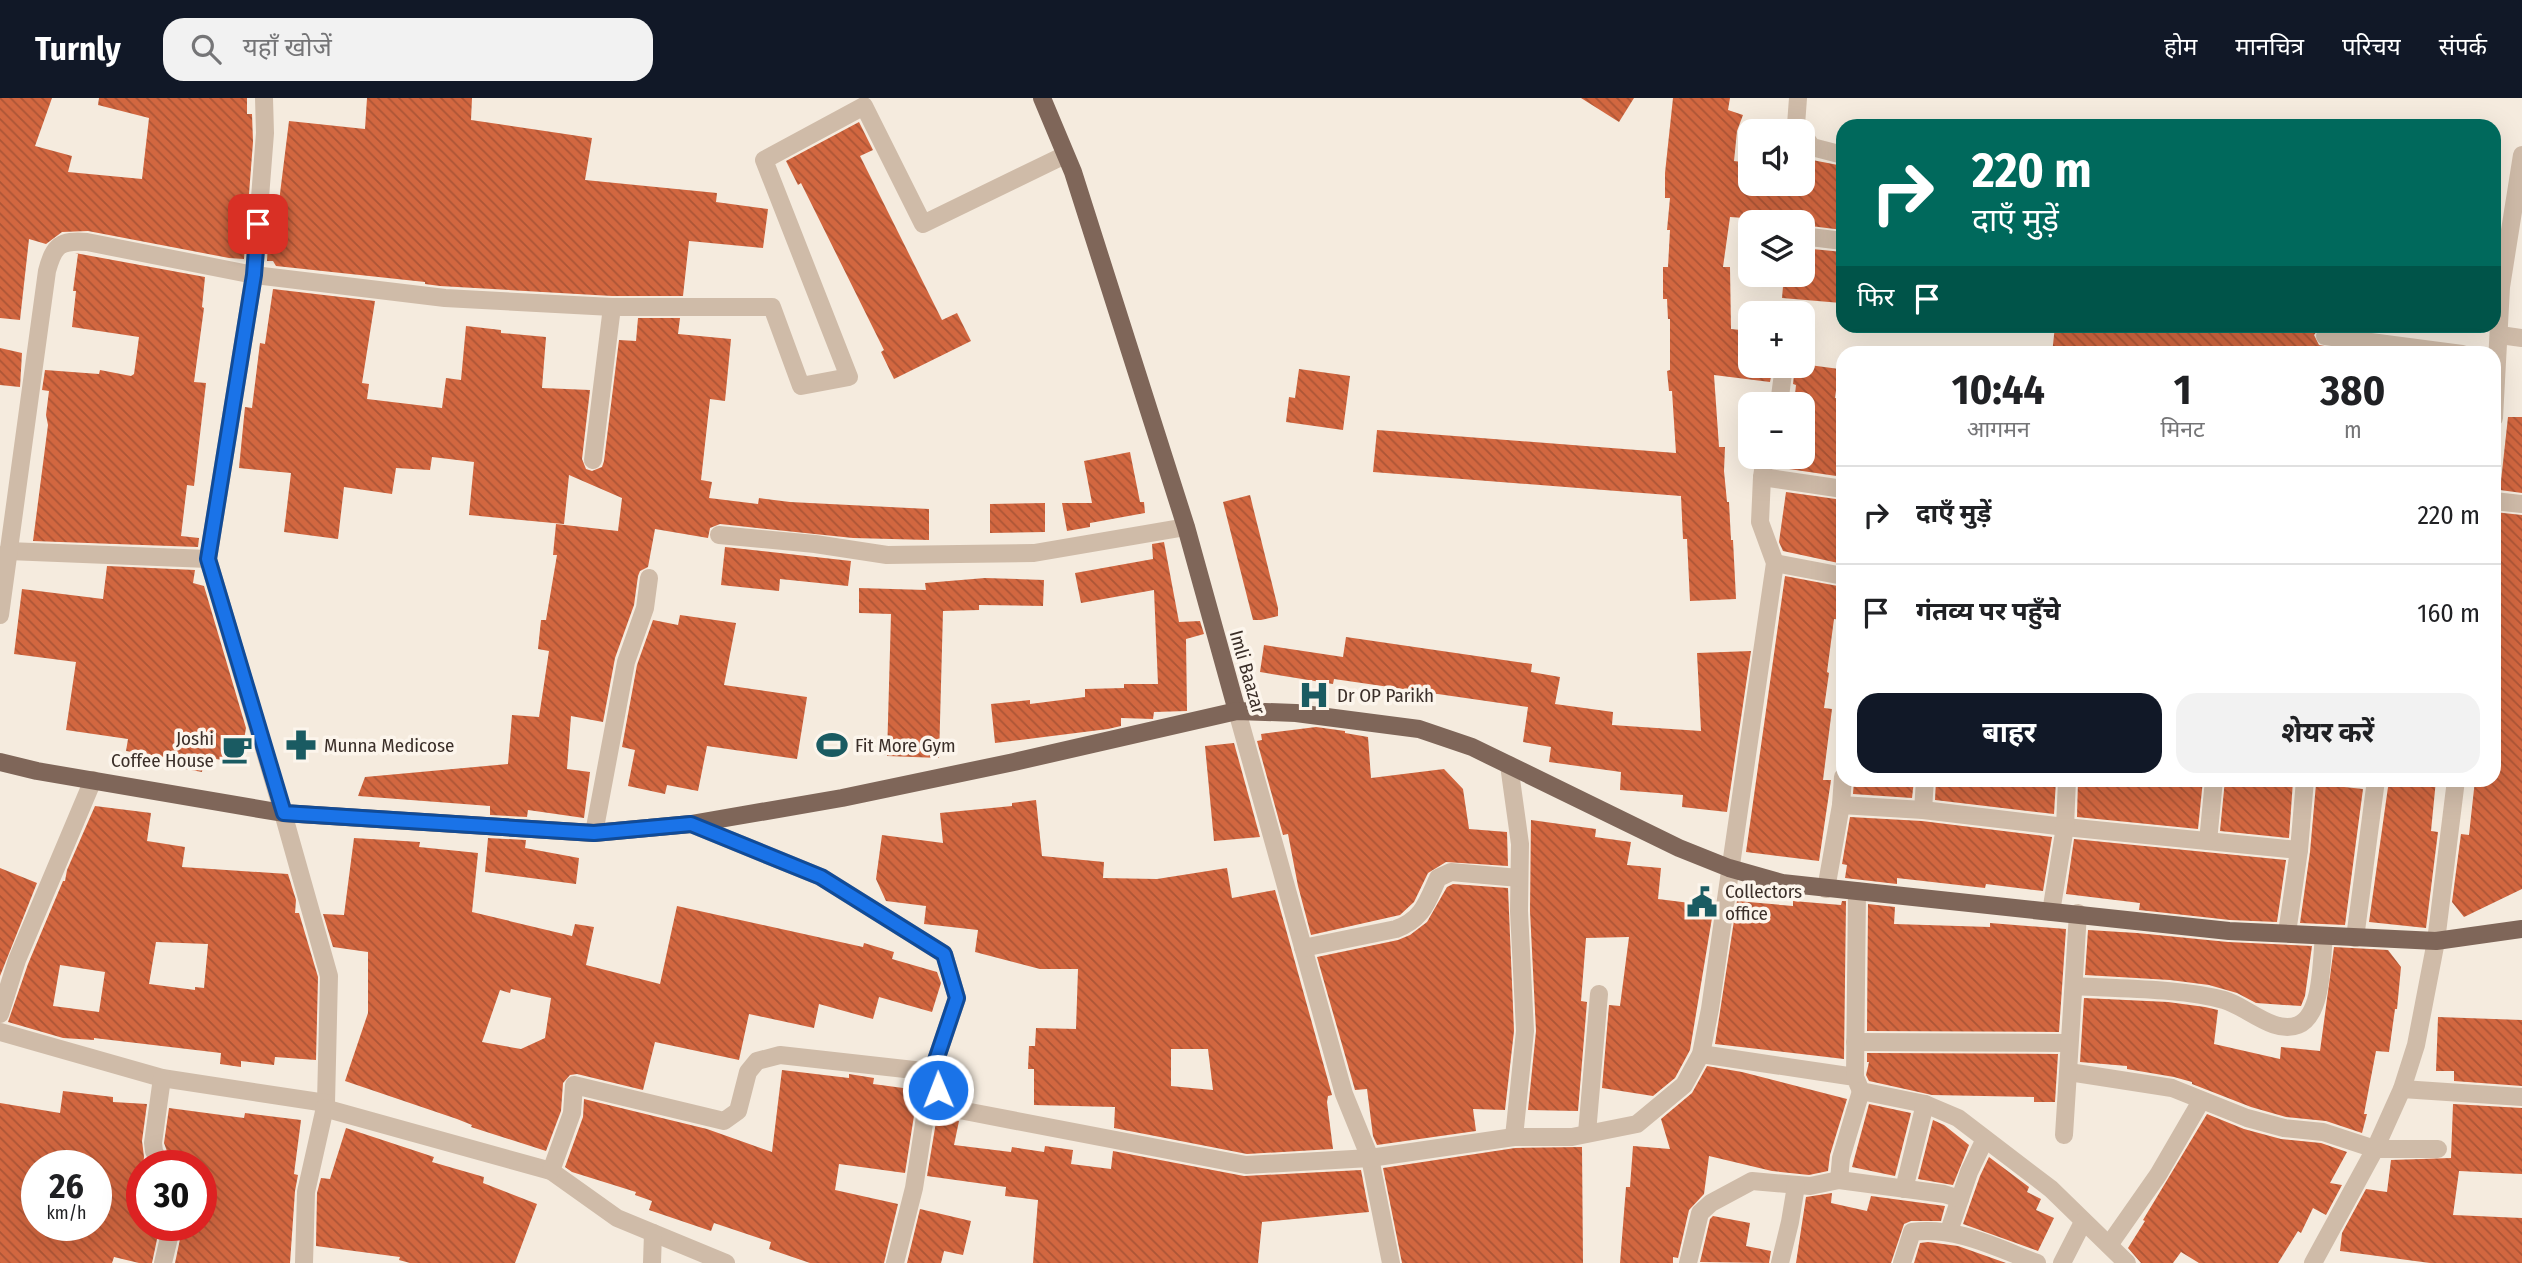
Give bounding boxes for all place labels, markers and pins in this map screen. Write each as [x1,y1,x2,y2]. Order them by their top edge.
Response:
pin [228,194,288,254]
hospital icon: Dr OP Parikh [1297,678,1331,712]
place label: Dr OP Parikh [1337,684,1434,707]
place label: Joshi Coffee House [111,727,214,772]
pharmacy icon: Munna Medicose [284,728,318,762]
sports icon: Fit More Gym [815,728,849,762]
cafe icon: Joshi Coffee House [220,732,254,766]
place label: Munna Medicose [324,734,454,757]
place label: Fit More Gym [855,734,956,757]
place label: Collectors office [1725,880,1802,925]
public building icon: Collectors office [1685,885,1719,919]

